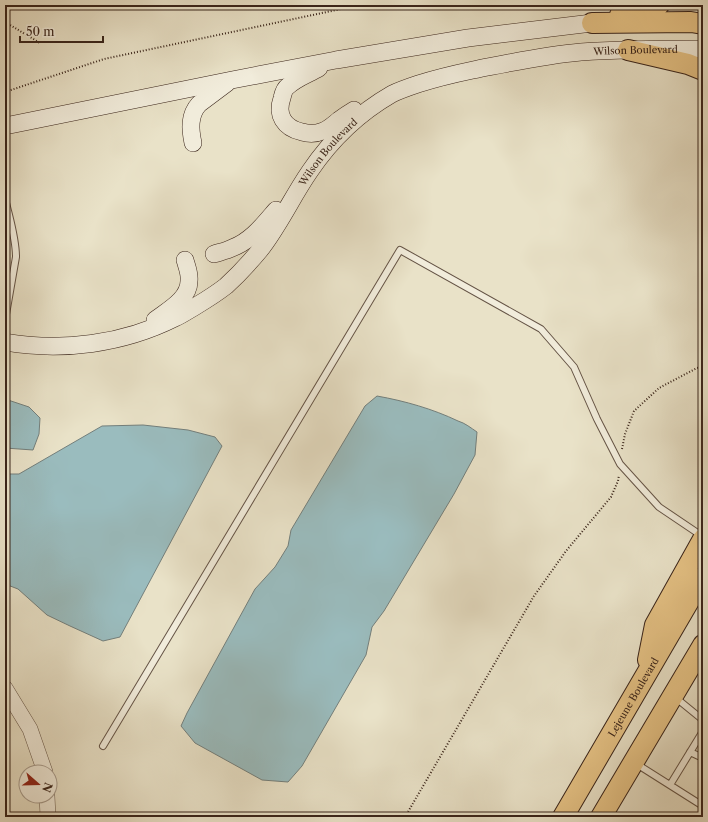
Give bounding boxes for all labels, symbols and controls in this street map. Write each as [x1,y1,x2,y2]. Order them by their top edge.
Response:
scale bar [20,18,103,44]
text: 50 m [26,24,55,39]
street label: Wilson Boulevard [592,43,678,58]
street label: Wilson Boulevard [295,115,360,189]
street label: Lejeune Boulevard [605,655,662,739]
north arrow [18,764,58,804]
text: N [39,781,56,795]

